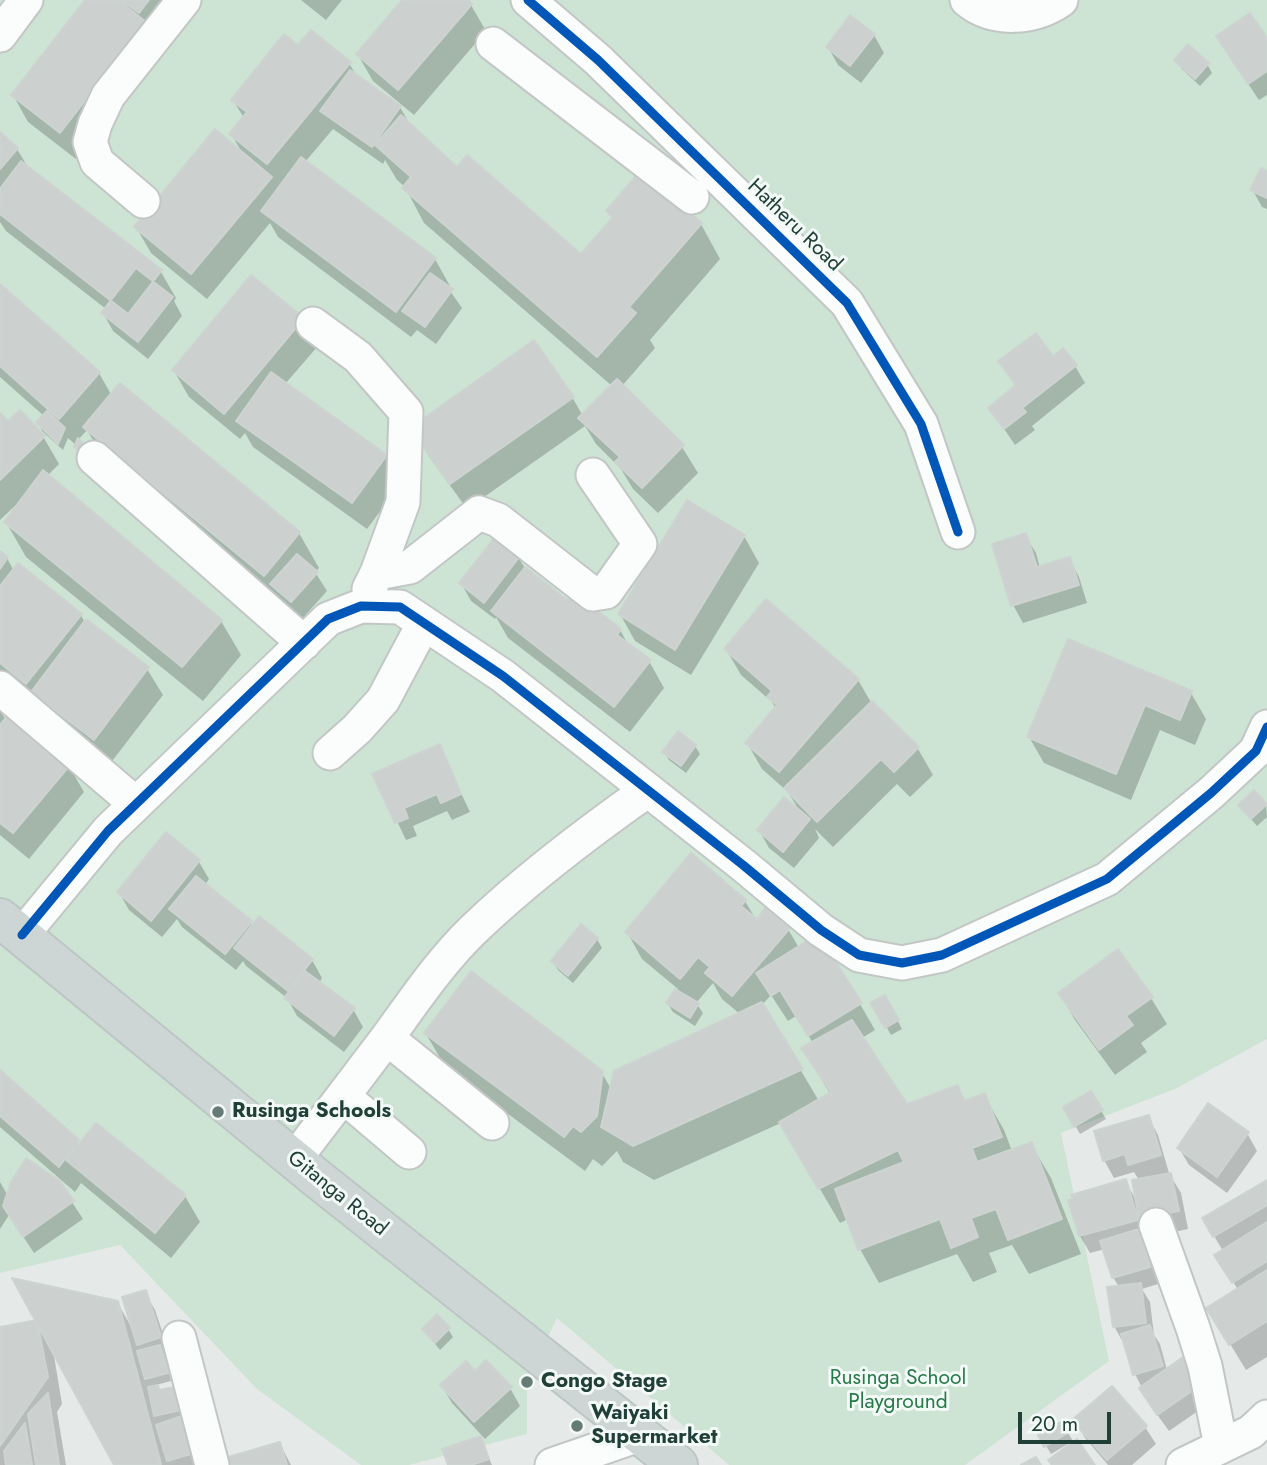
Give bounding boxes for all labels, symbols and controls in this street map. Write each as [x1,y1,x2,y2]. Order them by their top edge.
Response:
street label: Hatheru Road [741,175,847,277]
place label: Rusinga Schools [232,1099,391,1125]
marker: Rusinga Schools [210,1104,226,1120]
street label: Gitanga Road [282,1146,392,1242]
park label: Rusinga School Playground [830,1366,966,1416]
place label: Congo Stage [541,1369,668,1395]
marker: Congo Stage [519,1374,535,1390]
scale bar [1022,1398,1115,1442]
place label: Waiyaki Supermarket [591,1401,718,1451]
text: 20 m [1031,1409,1078,1439]
marker: Waiyaki Supermarket [569,1418,585,1434]

